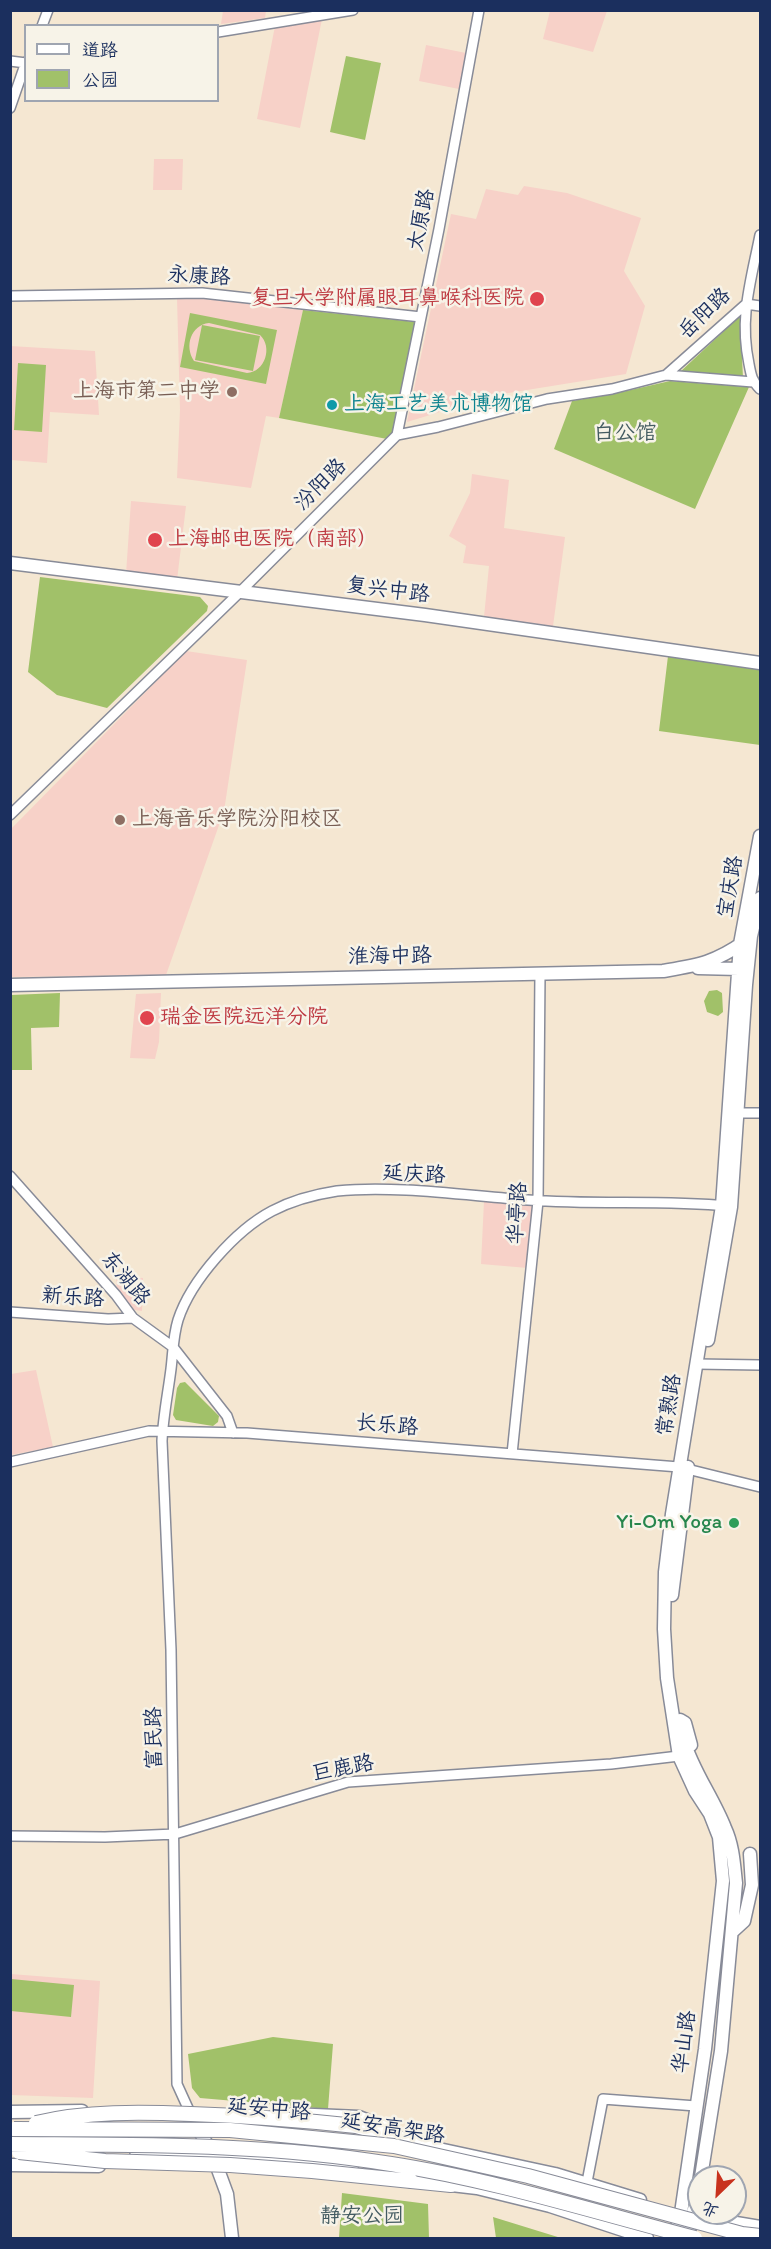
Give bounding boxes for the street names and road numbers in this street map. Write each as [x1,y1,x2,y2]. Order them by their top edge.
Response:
street label: 太原路 [404,187,440,253]
street label: 永康路 [167,263,231,291]
street label: 岳阳路 [674,283,736,345]
street label: 汾阳路 [290,454,352,516]
street label: 复兴中路 [345,573,431,609]
street label: 宝庆路 [713,854,749,920]
street label: 淮海中路 [348,944,432,970]
street label: 延庆路 [382,1161,446,1189]
street label: 华亭路 [503,1181,533,1245]
street label: 东湖路 [95,1247,155,1311]
street label: 新乐路 [41,1283,105,1313]
street label: 常熟路 [653,1372,687,1438]
street label: 长乐路 [355,1411,419,1441]
street label: 富民路 [142,1706,168,1770]
street label: 巨鹿路 [310,1751,376,1787]
street label: 华山路 [668,2009,702,2075]
street label: 延安中路 [226,2094,312,2126]
street label: 延安高架路 [339,2108,447,2150]

